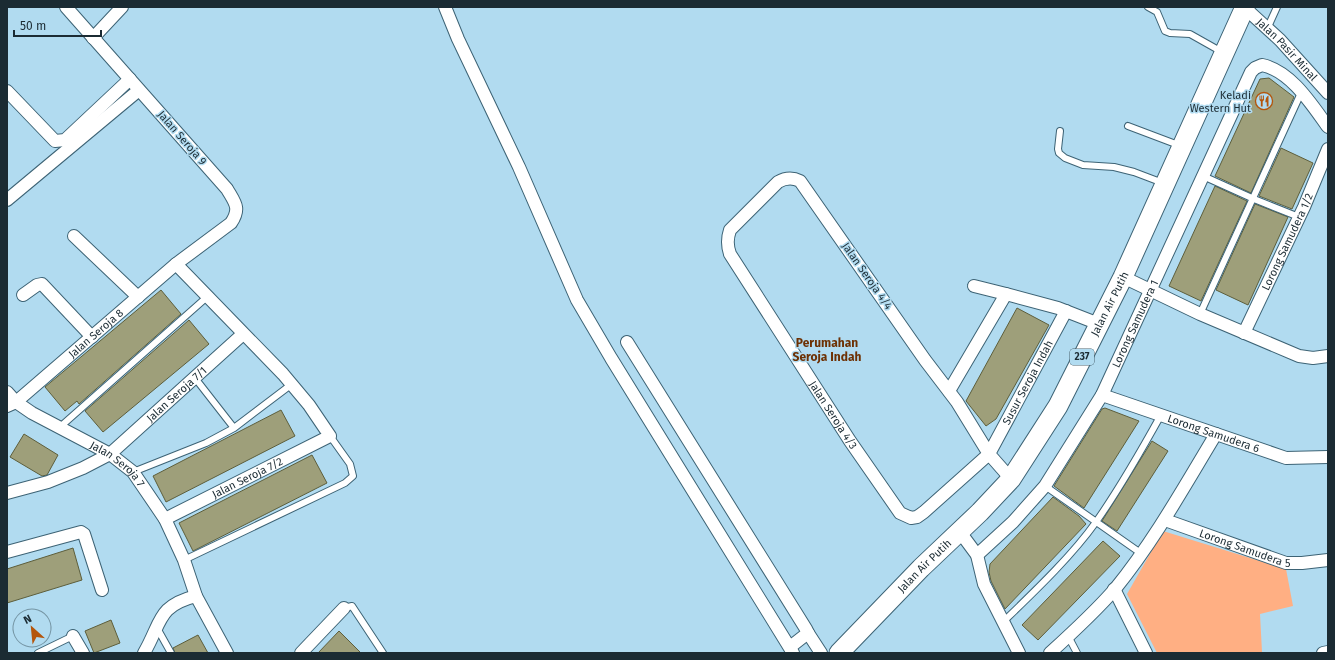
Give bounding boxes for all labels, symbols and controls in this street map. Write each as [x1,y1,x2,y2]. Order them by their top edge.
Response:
scale bar [14,12,101,38]
street label: Jalan Pasir Minal [1254,15,1320,83]
text: 50 m [20,19,46,33]
place label: Keladi Western Hut [1190,89,1251,115]
restaurant icon: Keladi Western Hut [1254,91,1274,111]
street label: Jalan Seroja 9 [155,108,209,168]
street label: Lorong Samudera 1/2 [1259,191,1315,292]
street label: Jalan Seroja 4/4 [839,240,895,312]
street label: Jalan Air Putih [1088,270,1131,338]
street label: Lorong Samudera 1 [1109,278,1161,369]
street label: Jalan Seroja 8 [66,306,126,361]
district label: Perumahan Seroja Indah [793,336,862,364]
street label: Susur Seroja Indah [1000,338,1056,427]
road number: 237 [1070,349,1094,365]
street label: Jalan Seroja 7/1 [144,364,209,425]
street label: Jalan Seroja 4/3 [807,378,860,451]
street label: Lorong Samudera 6 [1166,411,1261,455]
street label: Jalan Seroja 7 [88,438,148,489]
street label: Jalan Seroja 7/2 [210,454,285,501]
street label: Lorong Samudera 5 [1198,526,1291,570]
street label: Jalan Air Putih [895,536,954,595]
north arrow [12,608,52,648]
text: N [21,612,34,627]

